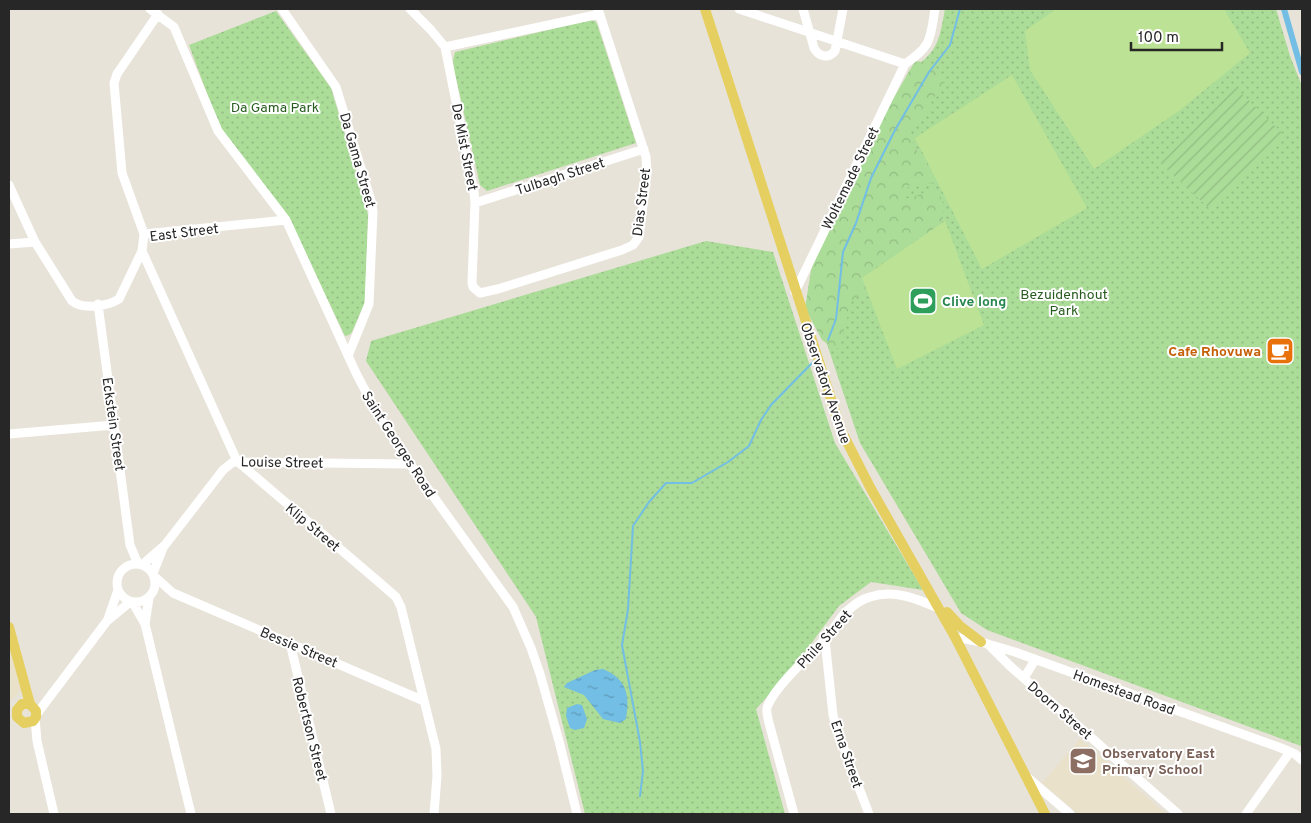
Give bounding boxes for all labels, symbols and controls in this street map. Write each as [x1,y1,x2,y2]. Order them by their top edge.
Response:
scale bar [1131,20,1222,52]
text: 100 m [1138,29,1179,48]
park label: Da Gama Park [231,100,319,117]
street label: De Mist Street [447,102,480,192]
street label: Da Gama Street [335,111,378,210]
street label: Woltemade Street [819,124,884,233]
street label: Tulbagh Street [514,155,607,200]
street label: Dias Street [630,167,655,237]
street label: East Street [149,221,220,246]
sports icon: Clive long [908,286,938,316]
park label: Bezuidenhout Park [1020,287,1108,320]
place label: Clive long [942,294,1006,311]
street label: Observatory Avenue [796,321,853,446]
cafe icon: Cafe Rhovuwa [1265,336,1295,366]
place label: Cafe Rhovuwa [1168,344,1261,361]
street label: Eckstein Street [98,376,128,472]
street label: Saint Georges Road [357,388,438,501]
street label: Louise Street [240,454,324,473]
street label: Klip Street [281,500,343,556]
street label: Phile Street [794,607,856,673]
street label: Bessie Street [257,624,340,672]
street label: Homestead Road [1070,667,1177,720]
street label: Robertson Street [287,675,330,783]
street label: Doorn Street [1023,678,1095,744]
street label: Erna Street [826,718,865,791]
school or university icon: Observatory East Primary School [1068,746,1098,776]
place label: Observatory East Primary School [1102,746,1215,779]

